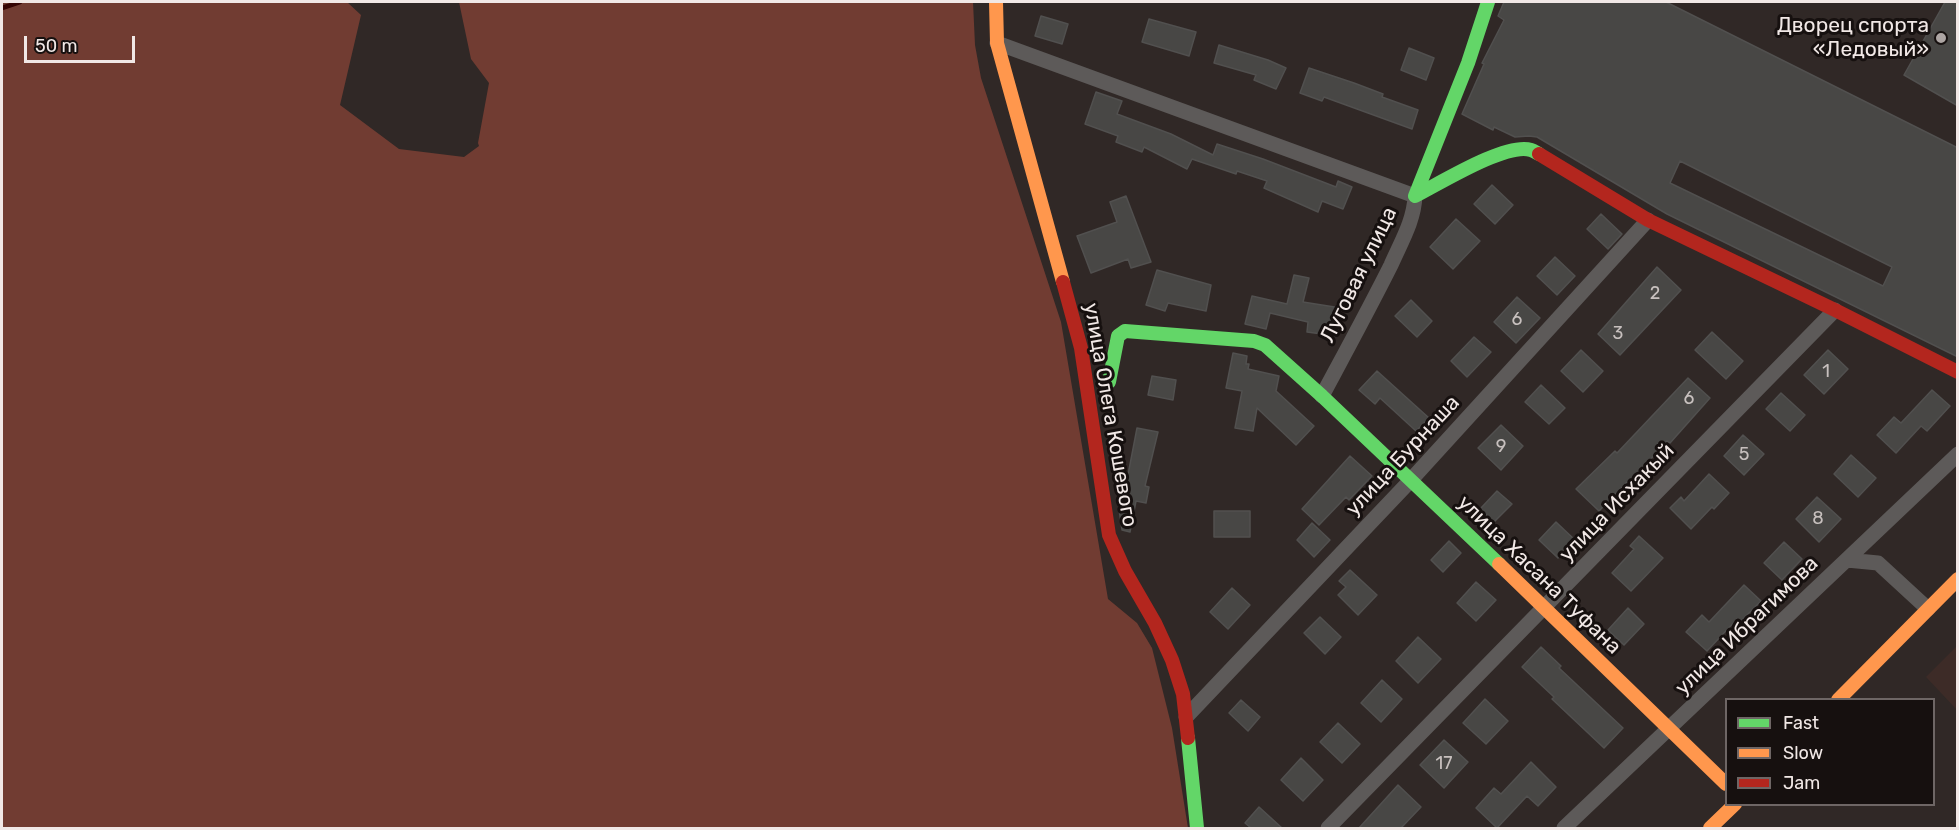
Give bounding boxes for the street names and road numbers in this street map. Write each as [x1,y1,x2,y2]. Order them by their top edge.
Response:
street label: Луговая улица [1315,203,1403,347]
street label: улица Олега Кошевого [1078,301,1142,529]
street label: улица Бурнаша [1341,391,1465,521]
street label: улица Исхакый [1554,439,1680,567]
street label: улица Хасана Туфана [1452,490,1626,660]
street label: улица Ибрагимова [1670,551,1824,701]

